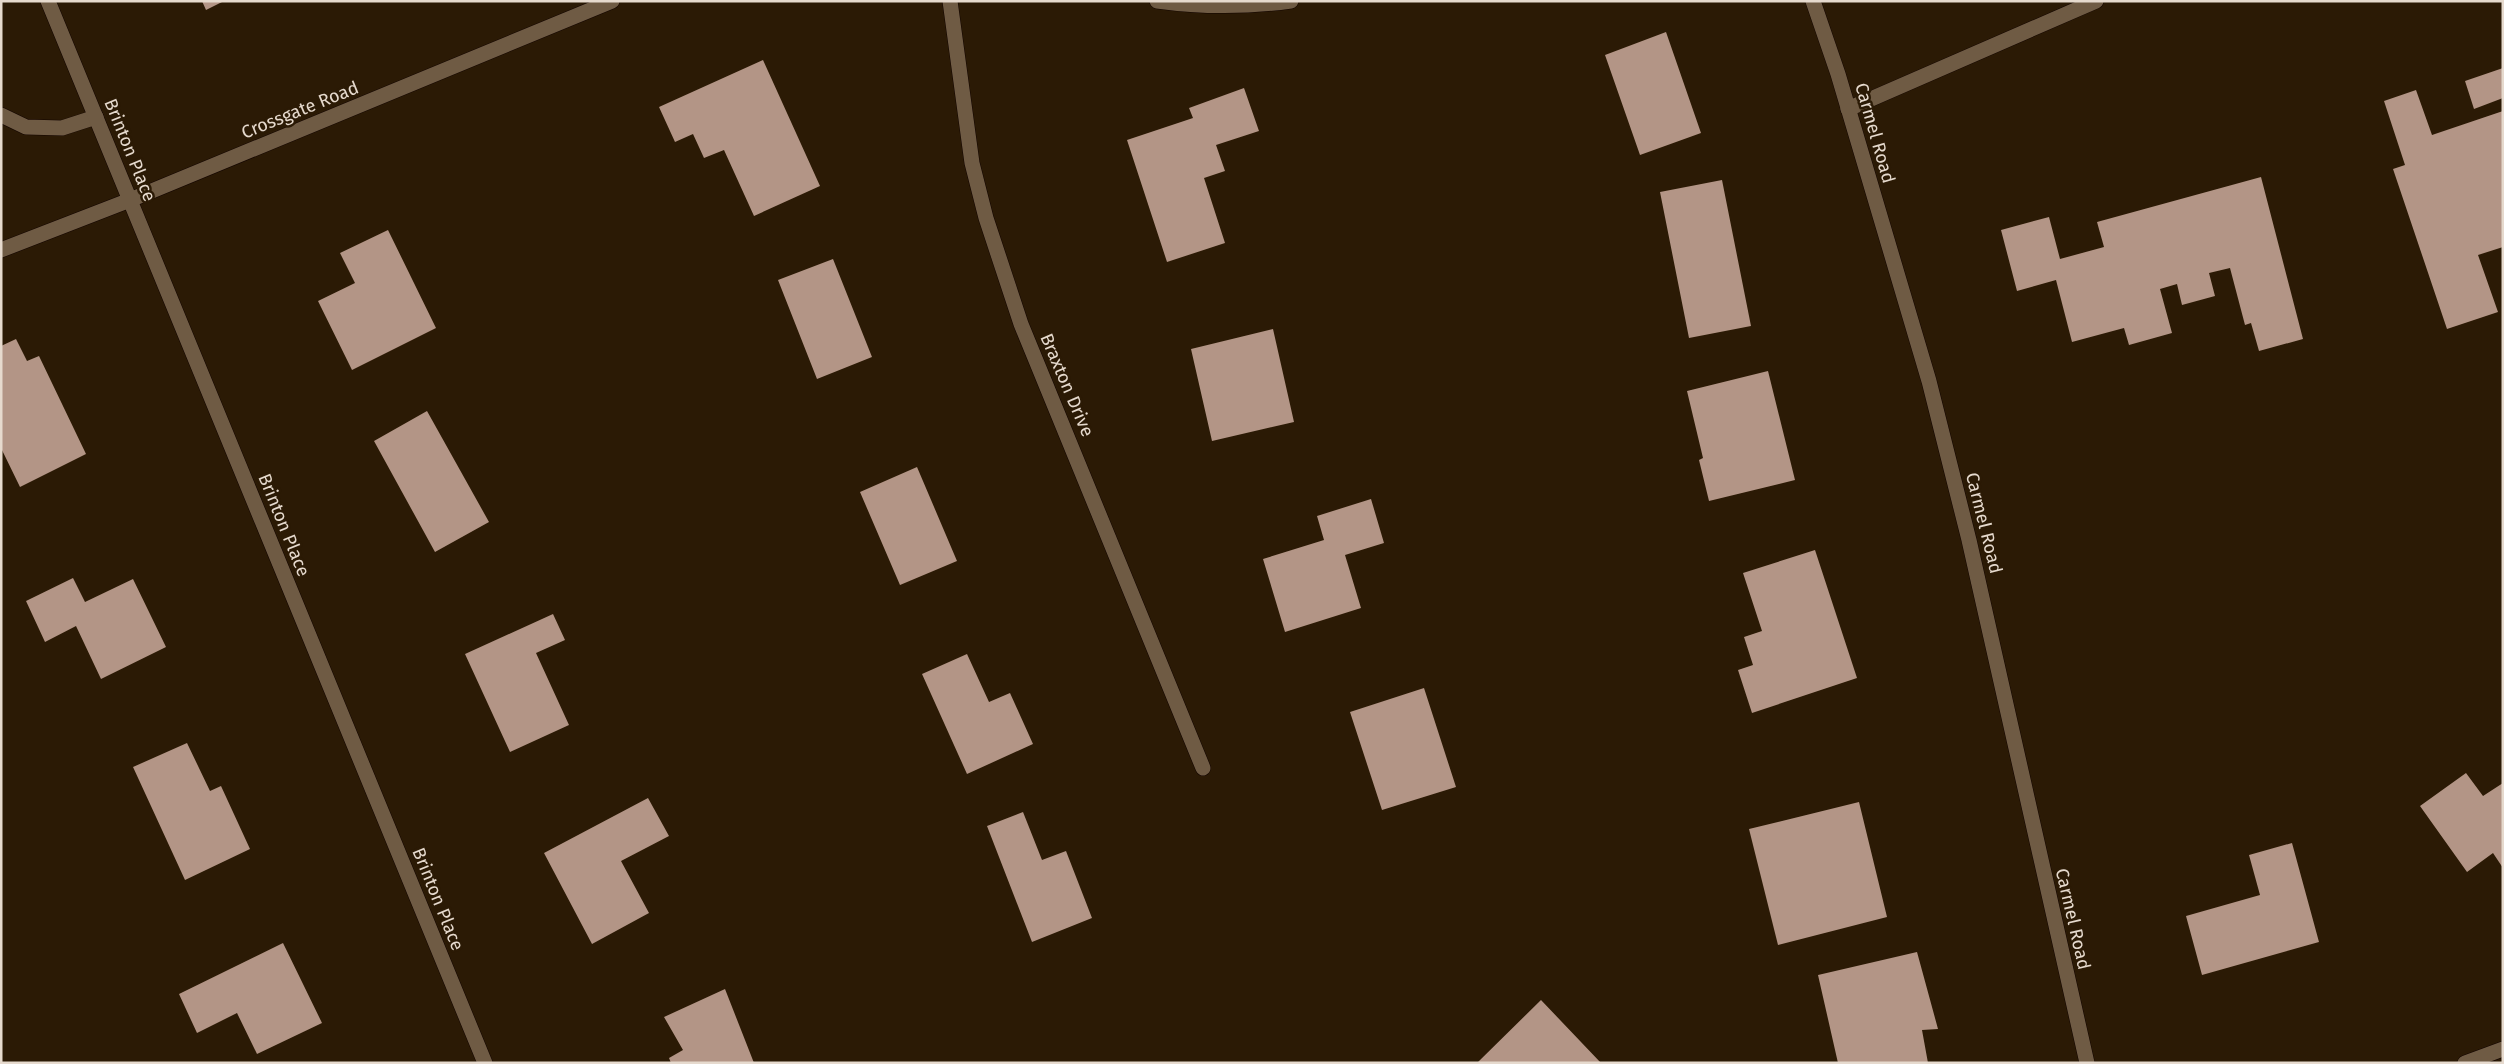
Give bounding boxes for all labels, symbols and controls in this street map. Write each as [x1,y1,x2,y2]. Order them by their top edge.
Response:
street label: Crossgate Road [238,76,362,144]
street label: Carmel Road [1850,80,1900,186]
street label: Brinton Place [99,95,161,205]
street label: Braxton Drive [1035,330,1099,440]
street label: Brinton Place [253,470,315,580]
street label: Carmel Road [1961,470,2007,576]
street label: Brinton Place [407,844,469,954]
street label: Carmel Road [2051,866,2095,972]

